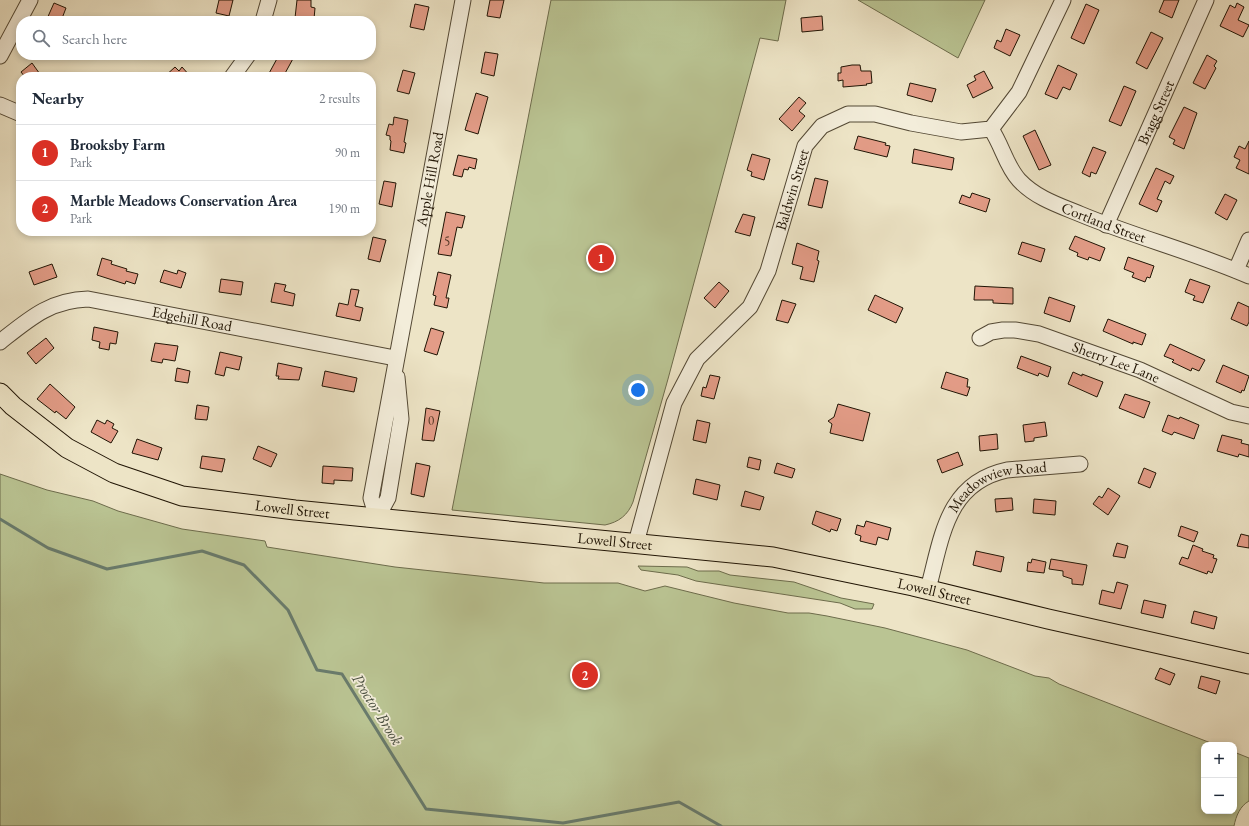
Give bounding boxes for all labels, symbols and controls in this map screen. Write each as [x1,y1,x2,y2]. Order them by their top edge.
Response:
search box [16,16,376,60]
icon: search [30,27,52,49]
text: Search here [62,29,127,48]
street label: Bragg Street [1133,77,1178,148]
text: Nearby [32,87,84,109]
text: 2 results [319,90,360,107]
street label: Apple Hill Road [411,130,448,229]
text: Brooksby Farm [70,135,165,154]
text: 1 [42,144,48,161]
text: 90 m [335,144,360,161]
street label: Baldwin Street [771,146,813,232]
text: Park [70,154,92,171]
text: Marble Meadows Conservation Area [70,191,297,210]
street label: Cortland Street [1059,198,1149,247]
text: 2 [42,200,48,217]
text: 190 m [329,200,360,217]
text: Park [70,210,92,227]
house number: 5 [444,233,450,250]
pin: 1 [588,243,614,273]
street label: Edgehill Road [150,302,234,336]
street label: Sherry Lee Lane [1070,337,1163,387]
your location [628,380,648,400]
house number: 0 [428,412,434,429]
street label: Meadowview Road [943,457,1048,516]
street label: Lowell Street [254,495,331,522]
street label: Lowell Street [577,528,653,554]
street label: Lowell Street [896,573,973,609]
pin: 2 [572,660,598,690]
water label: Proctor Brook [347,670,408,750]
map controls [1201,742,1237,814]
button: + [1201,742,1237,778]
button: − [1201,778,1237,814]

